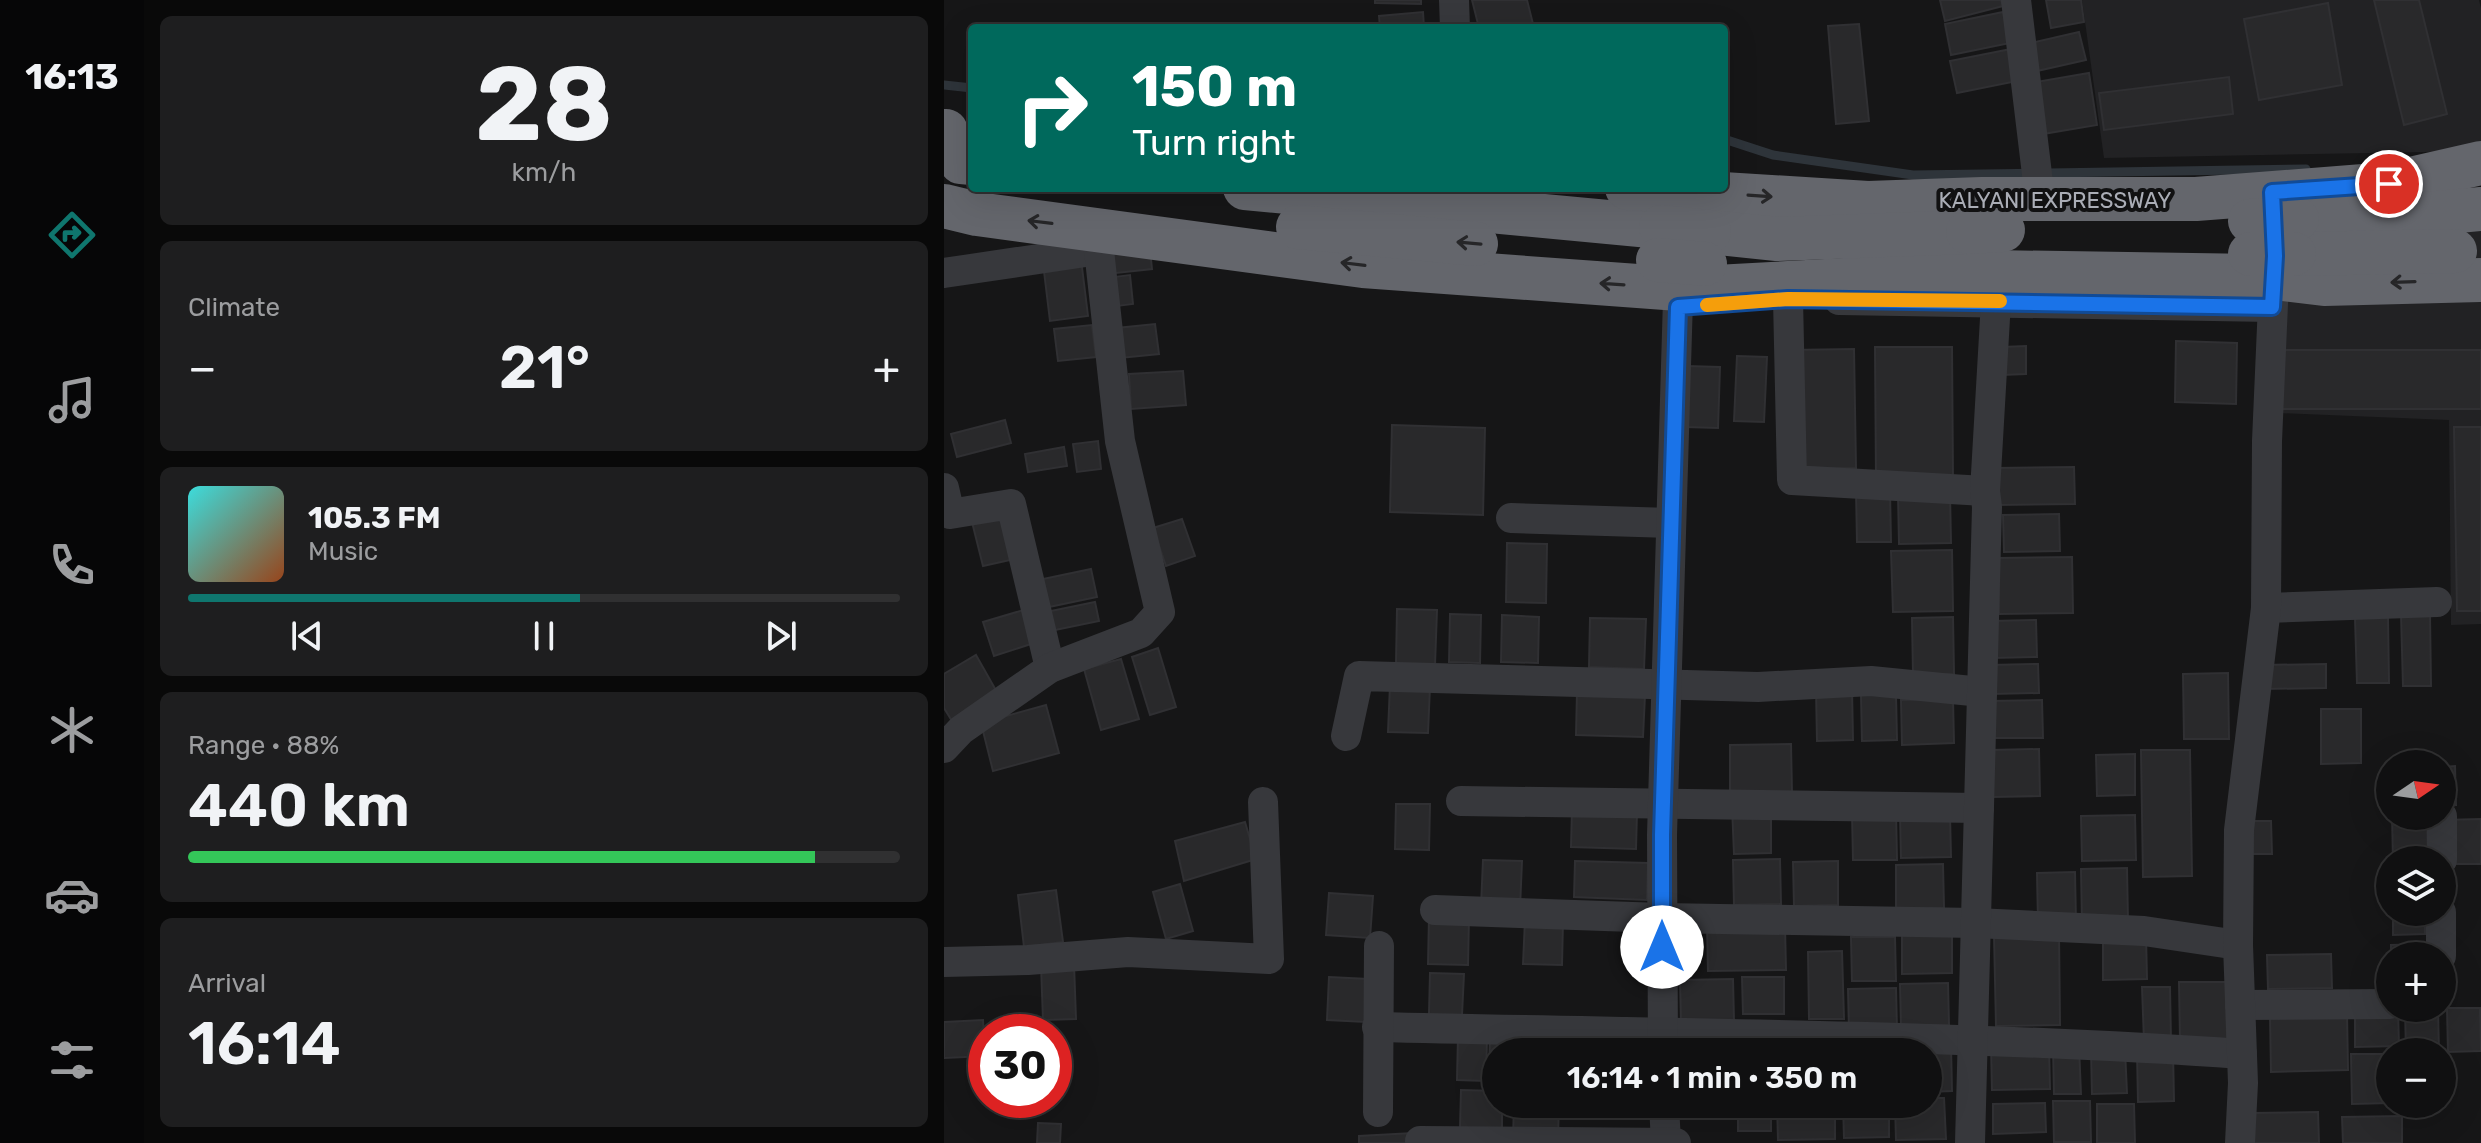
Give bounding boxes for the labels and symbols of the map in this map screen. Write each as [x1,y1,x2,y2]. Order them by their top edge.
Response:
pin [2355,150,2423,218]
street label: KALYANI EXPRESSWAY [1939,187,2171,214]
one-way arrow [1746,189,1773,204]
one-way arrow [1028,214,1053,229]
one-way arrow [1456,236,1483,251]
one-way arrow [1341,256,1366,271]
one-way arrow [2390,275,2417,290]
one-way arrow [1599,276,1626,291]
north arrow [2376,750,2456,830]
position arrow [1620,905,1704,989]
speed limit sign: 30 [968,1014,1072,1118]

